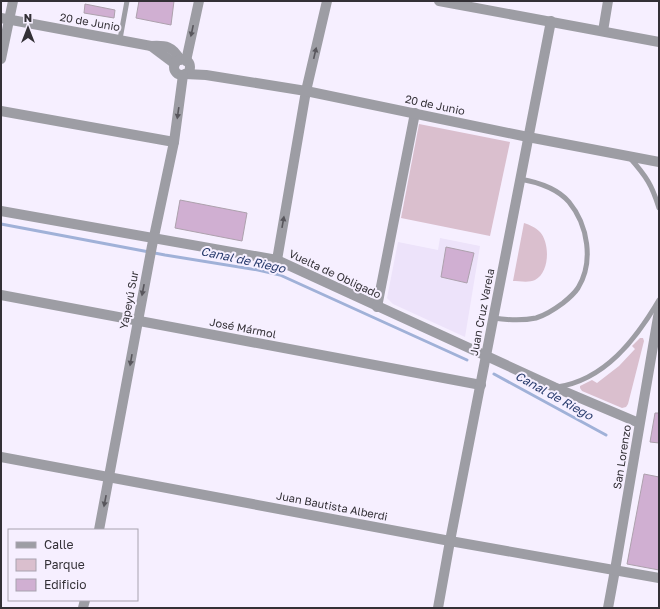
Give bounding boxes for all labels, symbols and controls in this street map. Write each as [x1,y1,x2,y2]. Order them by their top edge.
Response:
north arrow [8,8,48,48]
street label: 20 de Junio [59,10,122,33]
text: N [24,11,32,24]
one-way arrow [189,25,195,37]
one-way arrow [312,47,318,59]
street label: 20 de Junio [404,92,467,117]
one-way arrow [175,107,181,120]
one-way arrow [281,216,287,228]
water label: Canal de Riego [199,243,288,276]
street label: Vuelta de Obligado [287,246,384,301]
street label: Juan Cruz Varela [467,267,496,357]
street label: Yapeyú Sur [117,269,141,330]
one-way arrow [140,284,146,296]
street label: José Mármol [209,315,278,340]
one-way arrow [127,353,133,366]
water label: Canal de Riego [513,368,596,423]
street label: San Lorenzo [610,423,633,490]
street label: Juan Bautista Alberdi [275,488,389,523]
one-way arrow [102,495,108,507]
legend [8,529,138,601]
text: Calle [44,537,74,552]
text: Parque [44,557,85,572]
text: Edificio [44,577,86,592]

